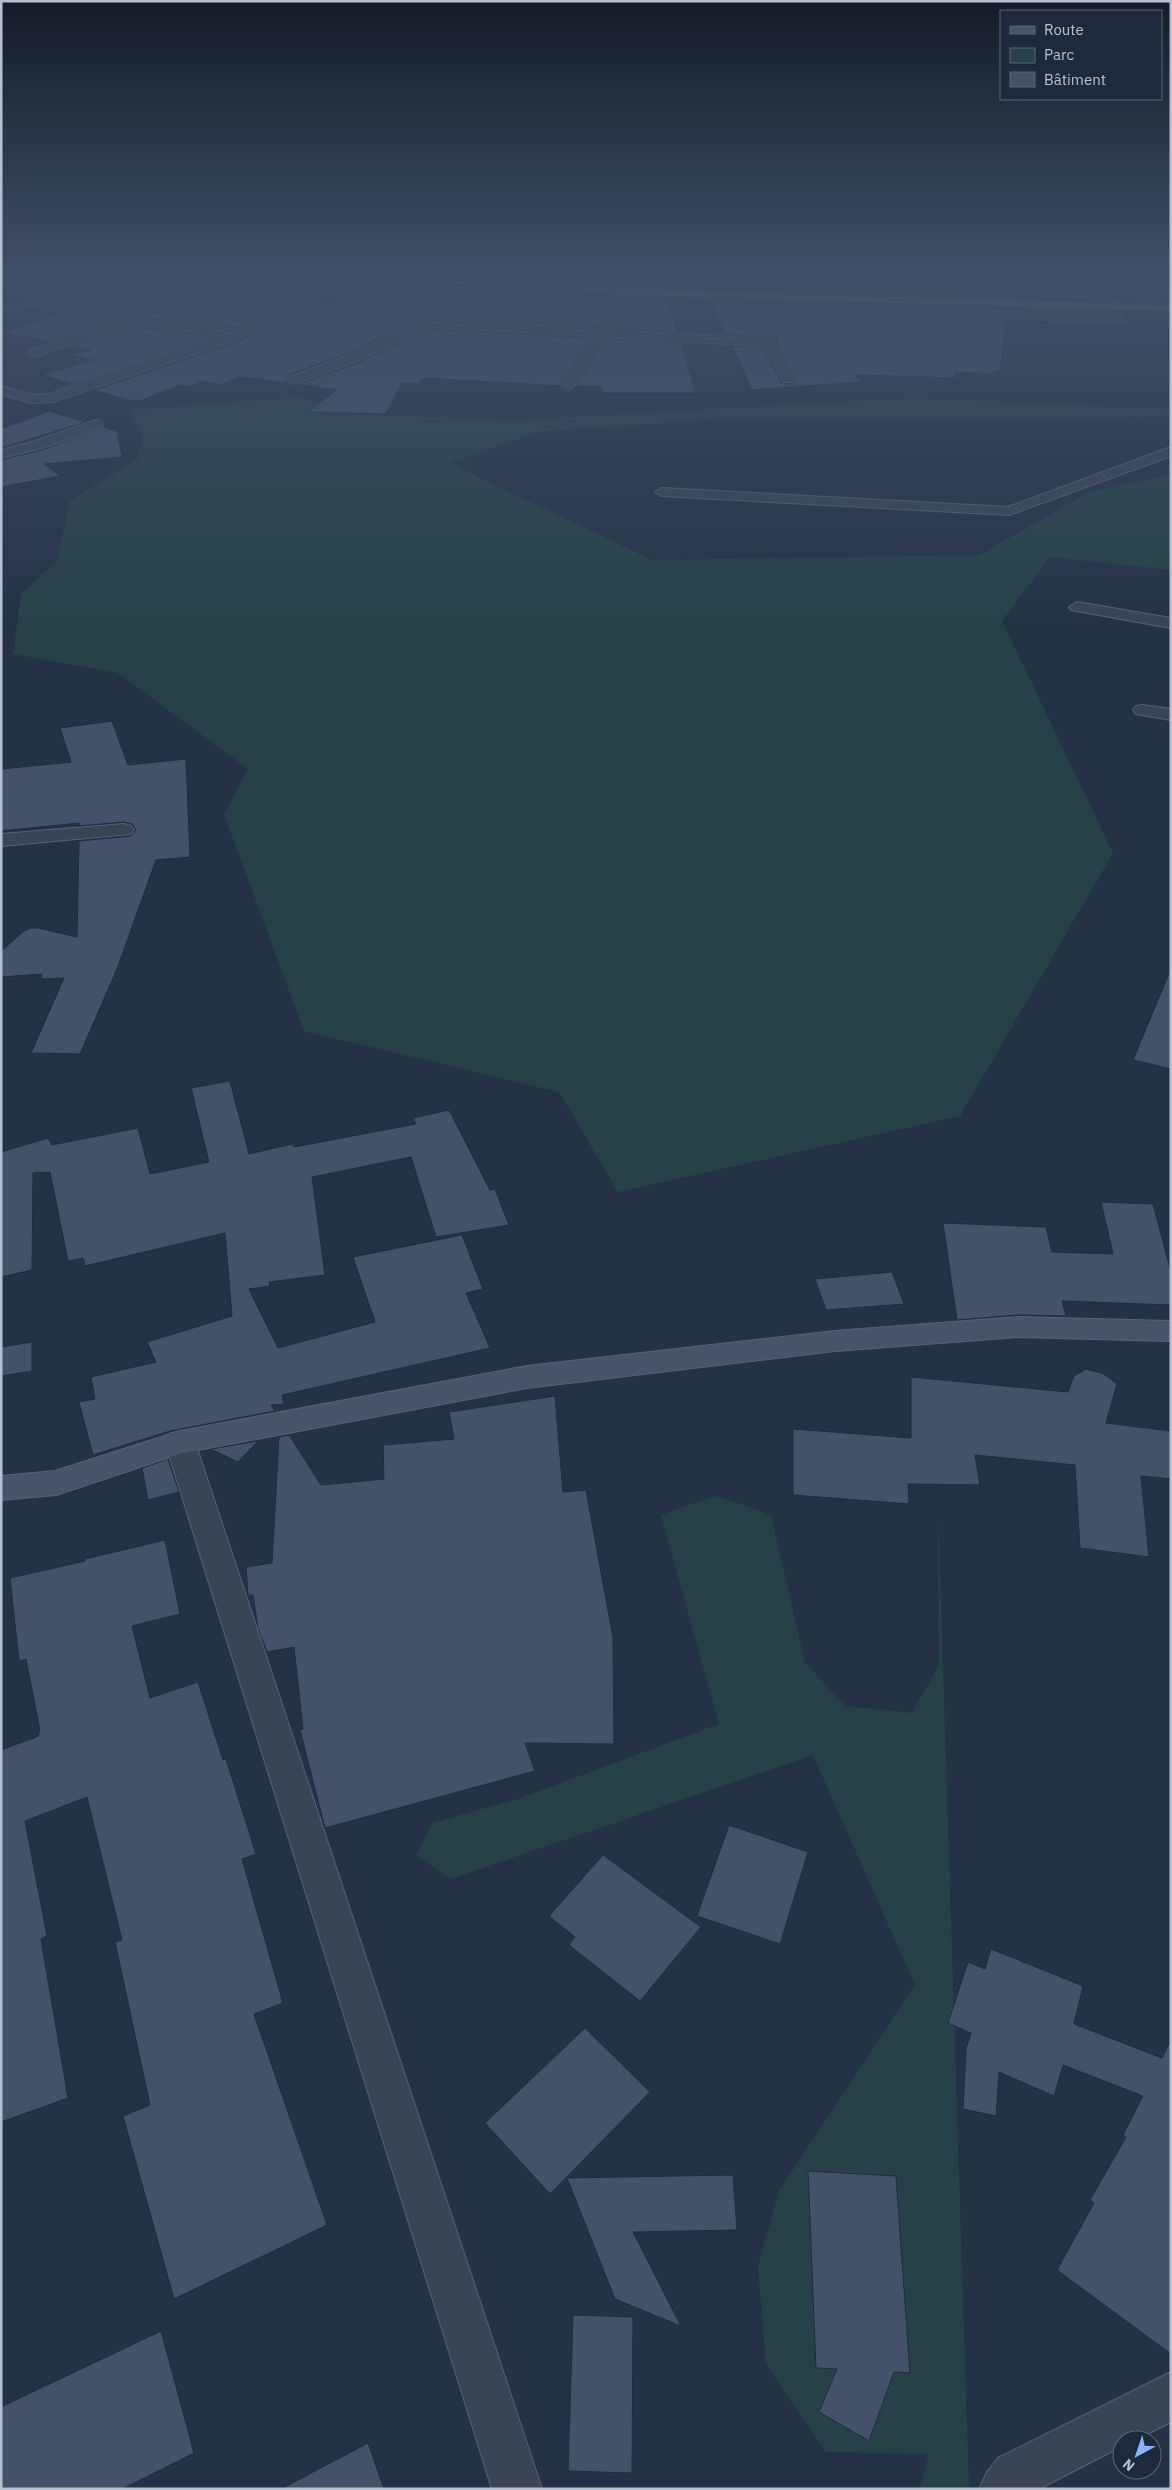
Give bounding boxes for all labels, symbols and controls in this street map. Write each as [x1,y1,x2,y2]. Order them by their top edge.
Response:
legend [1000,10,1162,100]
text: Route [1044,20,1084,39]
text: Parc [1044,45,1074,64]
text: Bâtiment [1044,70,1106,89]
north arrow [1112,2430,1162,2480]
text: N [1119,2455,1138,2475]

